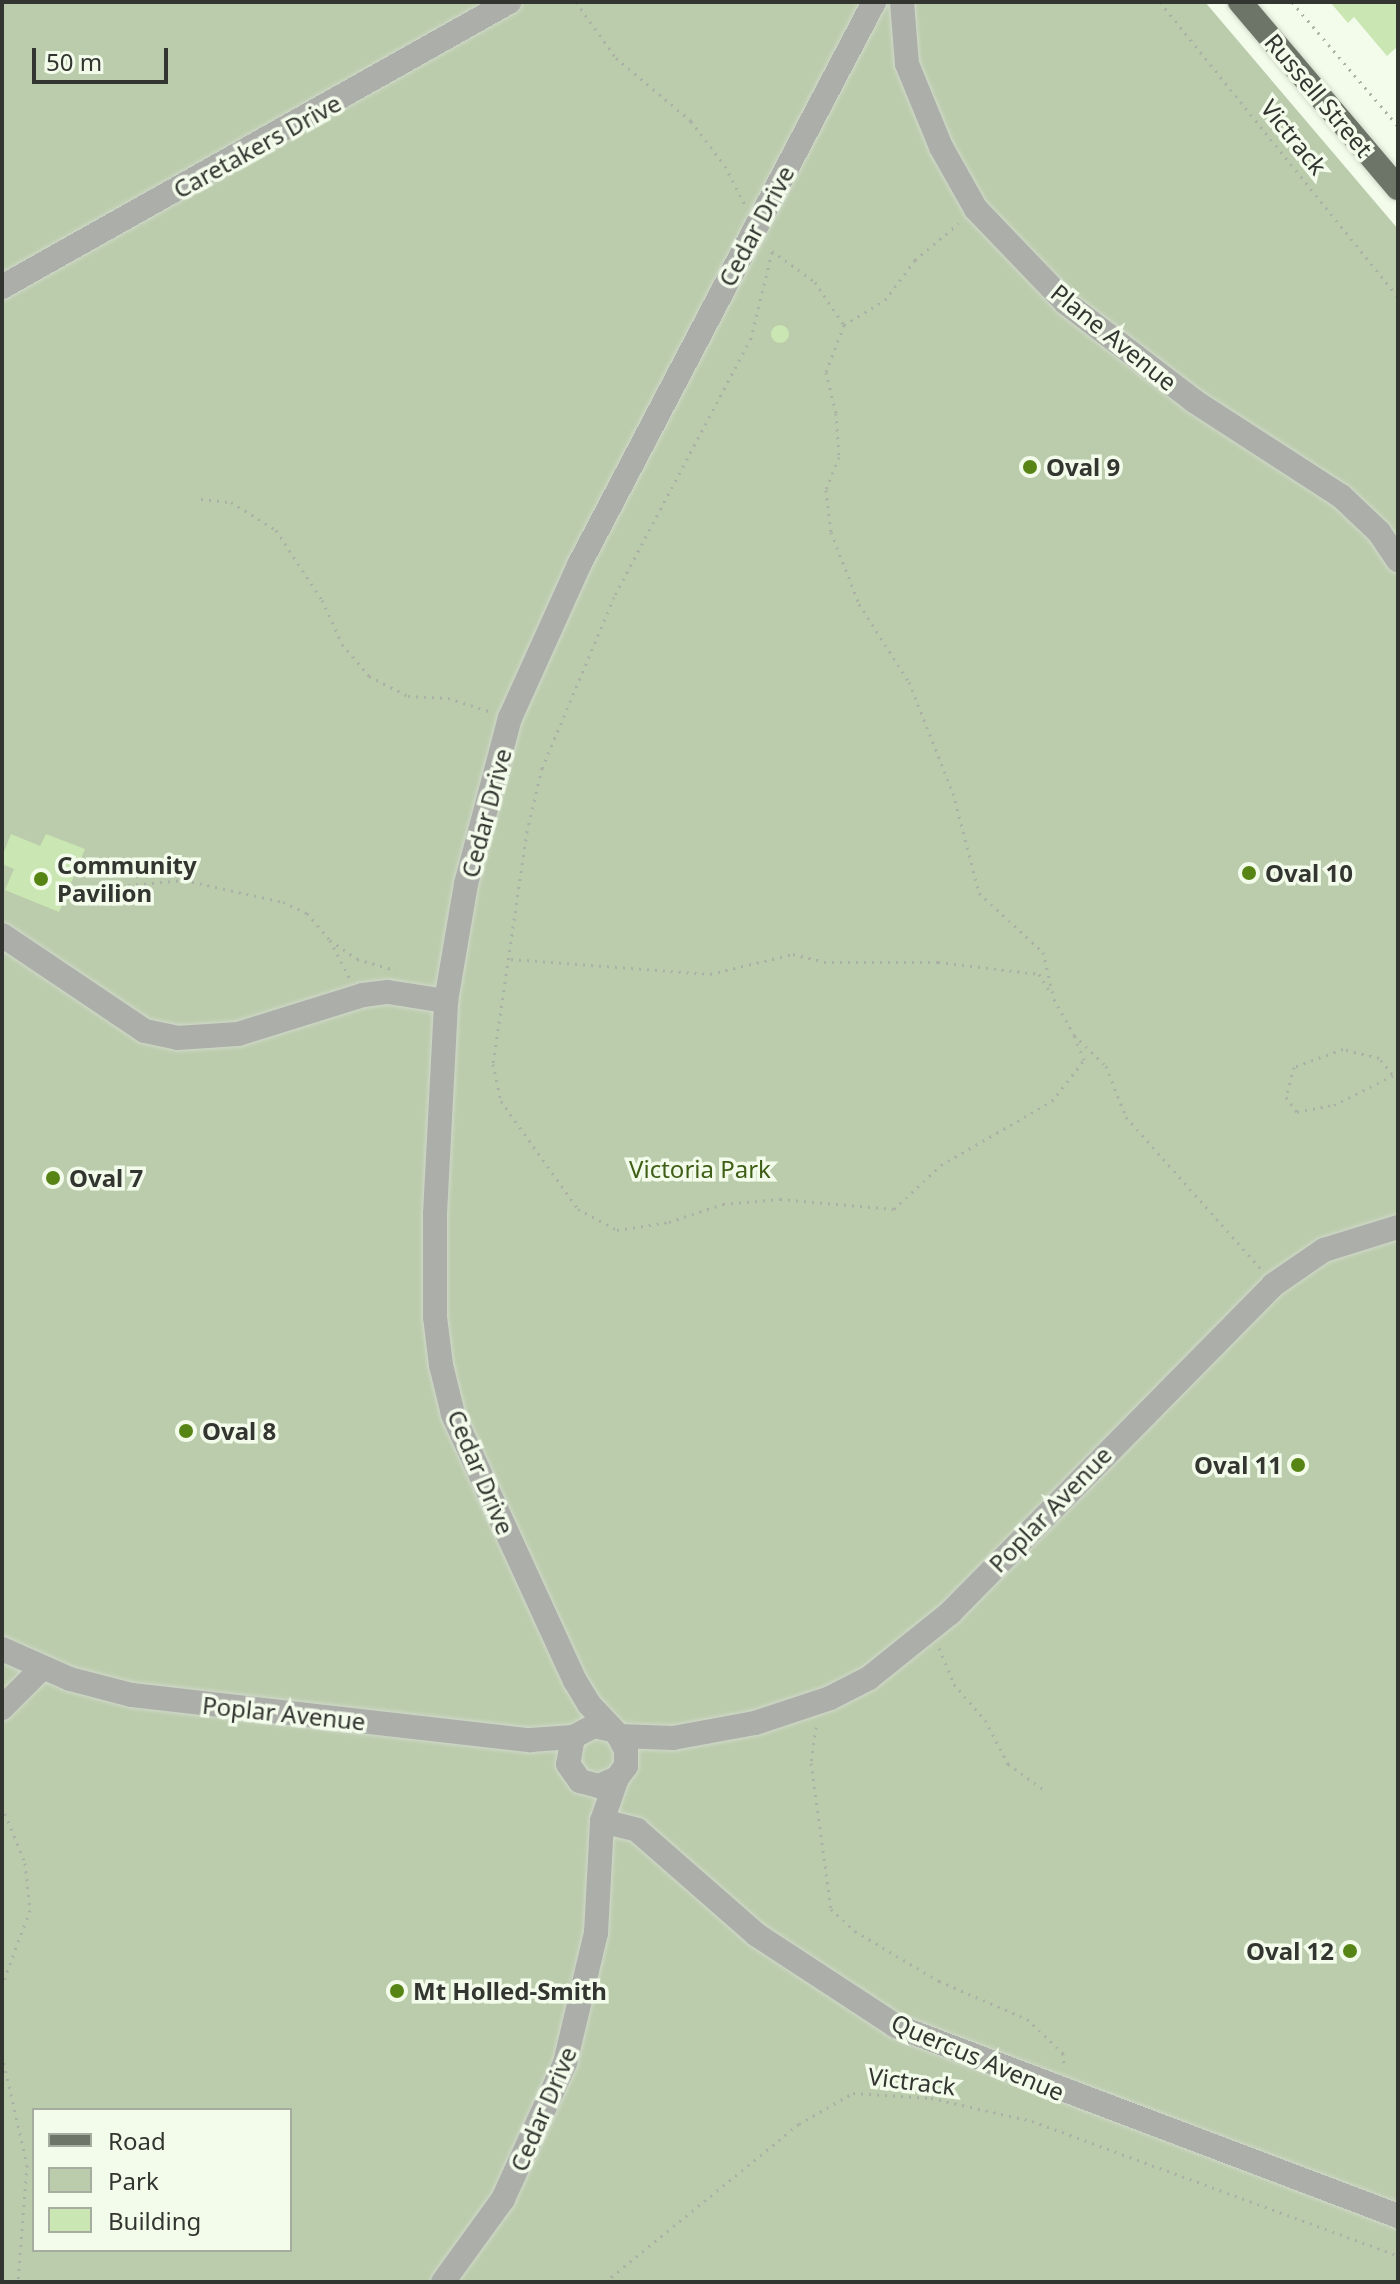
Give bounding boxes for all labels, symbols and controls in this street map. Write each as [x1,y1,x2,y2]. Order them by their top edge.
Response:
street label: Russell Street [1259,28,1379,162]
scale bar [36,32,172,82]
text: 50 m [46,45,102,78]
street label: Caretakers Drive [168,88,346,204]
street label: Victrack [1255,94,1333,180]
street label: Cedar Drive [712,161,800,291]
street label: Plane Avenue [1045,278,1183,396]
place label: Oval 9 [1046,453,1120,481]
marker: Oval 9 [1021,458,1039,476]
street label: Cedar Drive [455,745,517,881]
place label: Community Pavilion [57,851,197,907]
place label: Oval 10 [1265,859,1353,887]
marker: Oval 10 [1240,864,1258,882]
marker: Community Pavilion [32,870,50,888]
park label: Victoria Park [629,1155,771,1183]
place label: Oval 7 [69,1164,143,1192]
marker: Oval 7 [44,1169,62,1187]
street label: Cedar Drive [442,1405,520,1539]
place label: Oval 8 [202,1417,276,1445]
marker: Oval 8 [177,1422,195,1440]
street label: Poplar Avenue [983,1440,1117,1578]
place label: Oval 11 [1194,1451,1282,1479]
marker: Oval 11 [1289,1456,1307,1474]
street label: Poplar Avenue [201,1690,367,1736]
place label: Oval 12 [1246,1937,1334,1965]
marker: Oval 12 [1341,1942,1359,1960]
place label: Mt Holled-Smith [413,1977,607,2005]
marker: Mt Holled-Smith [388,1982,406,2000]
street label: Quercus Avenue [887,2008,1069,2106]
street label: Cedar Drive [504,2042,582,2176]
street label: Victrack [867,2061,957,2101]
legend [32,2108,292,2252]
text: Road [108,2124,166,2157]
text: Park [108,2164,159,2197]
text: Building [108,2204,201,2237]

